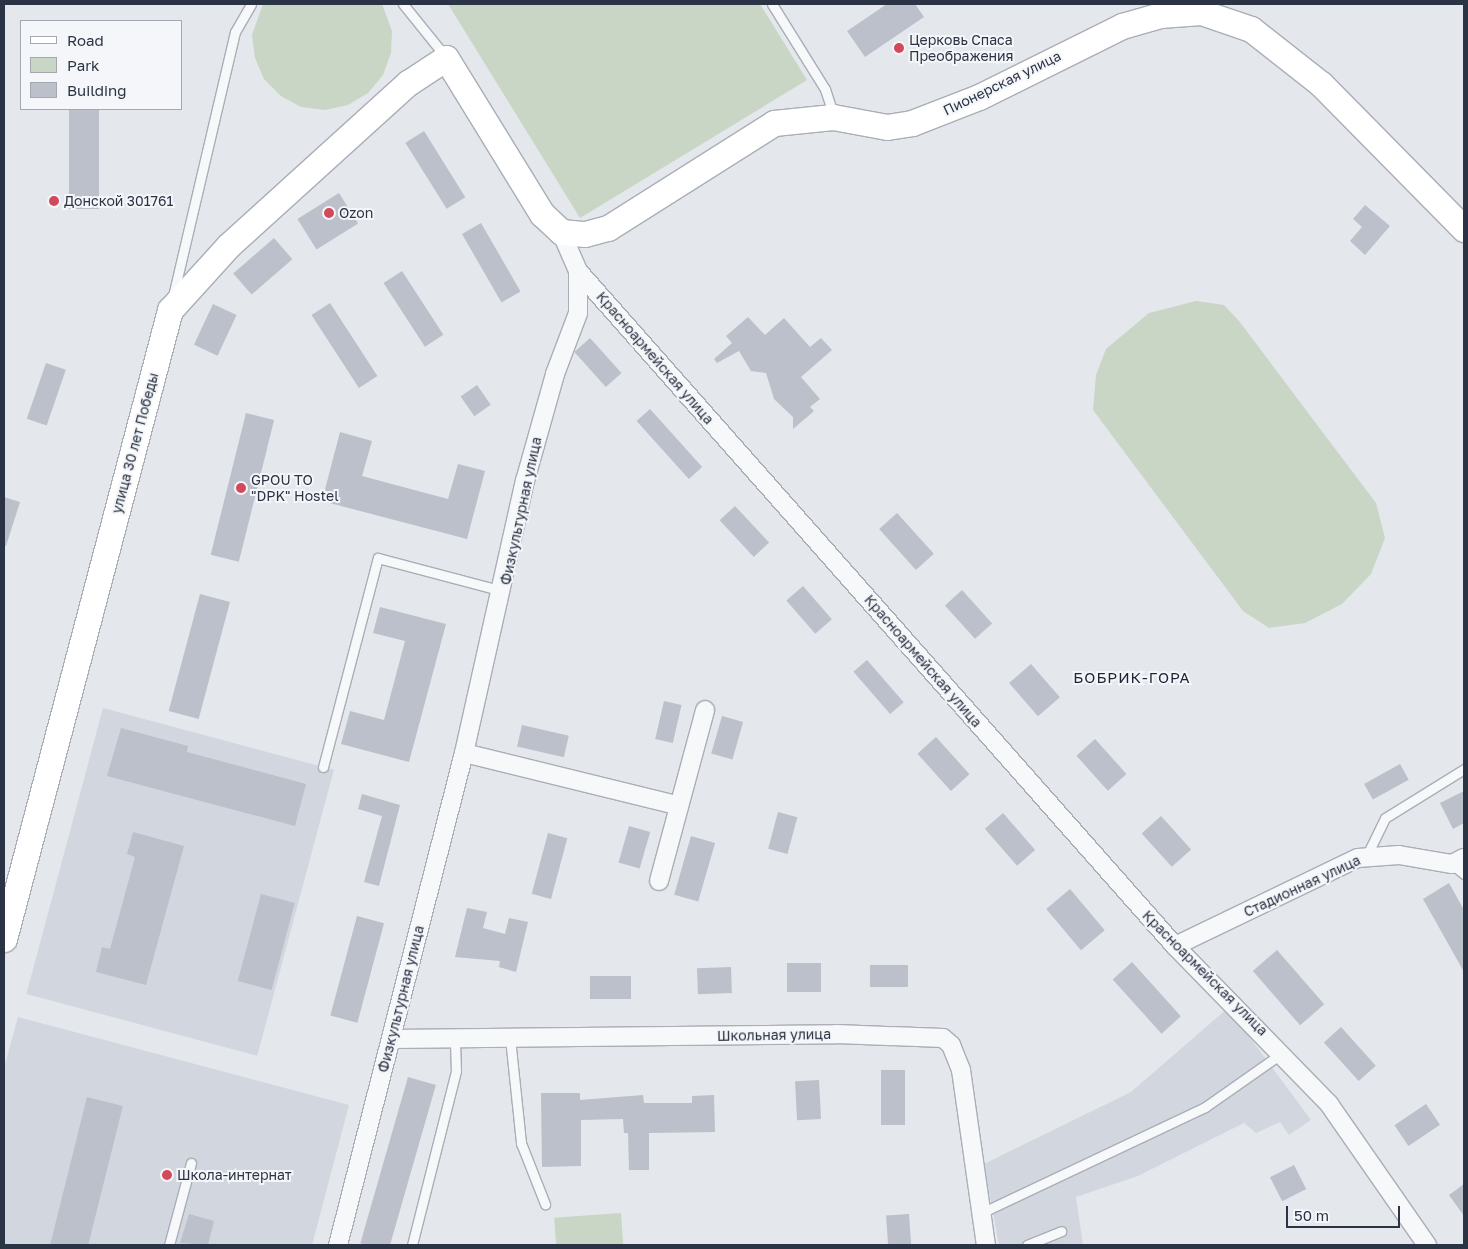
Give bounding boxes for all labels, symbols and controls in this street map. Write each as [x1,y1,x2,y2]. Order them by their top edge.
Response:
legend [20,20,182,110]
text: Road [67,31,104,49]
place label: Церковь Спаса Преображения [909,32,1014,64]
marker: Церковь Спаса Преображения [893,42,905,54]
street label: Пионерская улица [940,47,1064,119]
text: Park [67,56,99,74]
text: Building [67,81,127,99]
place label: Донской 301761 [64,193,173,209]
marker: Донской 301761 [48,195,60,207]
place label: Ozon [339,205,373,221]
marker: Ozon [323,207,335,219]
street label: Красноармейская улица [593,288,717,428]
street label: улица 30 лет Победы [108,371,162,515]
street label: Физкультурная улица [497,435,545,587]
place label: GPOU TO "DPK" Hostel [251,472,339,504]
marker: GPOU TO "DPK" Hostel [235,482,247,494]
street label: Красноармейская улица [861,591,985,731]
district label: БОБРИК-ГОРА [1072,669,1192,687]
street label: Стадионная улица [1241,852,1363,920]
street label: Красноармейская улица [1139,907,1271,1039]
street label: Физкультурная улица [375,924,427,1074]
street label: Школьная улица [717,1026,831,1044]
place label: Школа-интернат [177,1167,292,1183]
marker: Школа-интернат [161,1169,173,1181]
scale bar [1288,1196,1402,1228]
text: 50 m [1294,1206,1329,1224]

